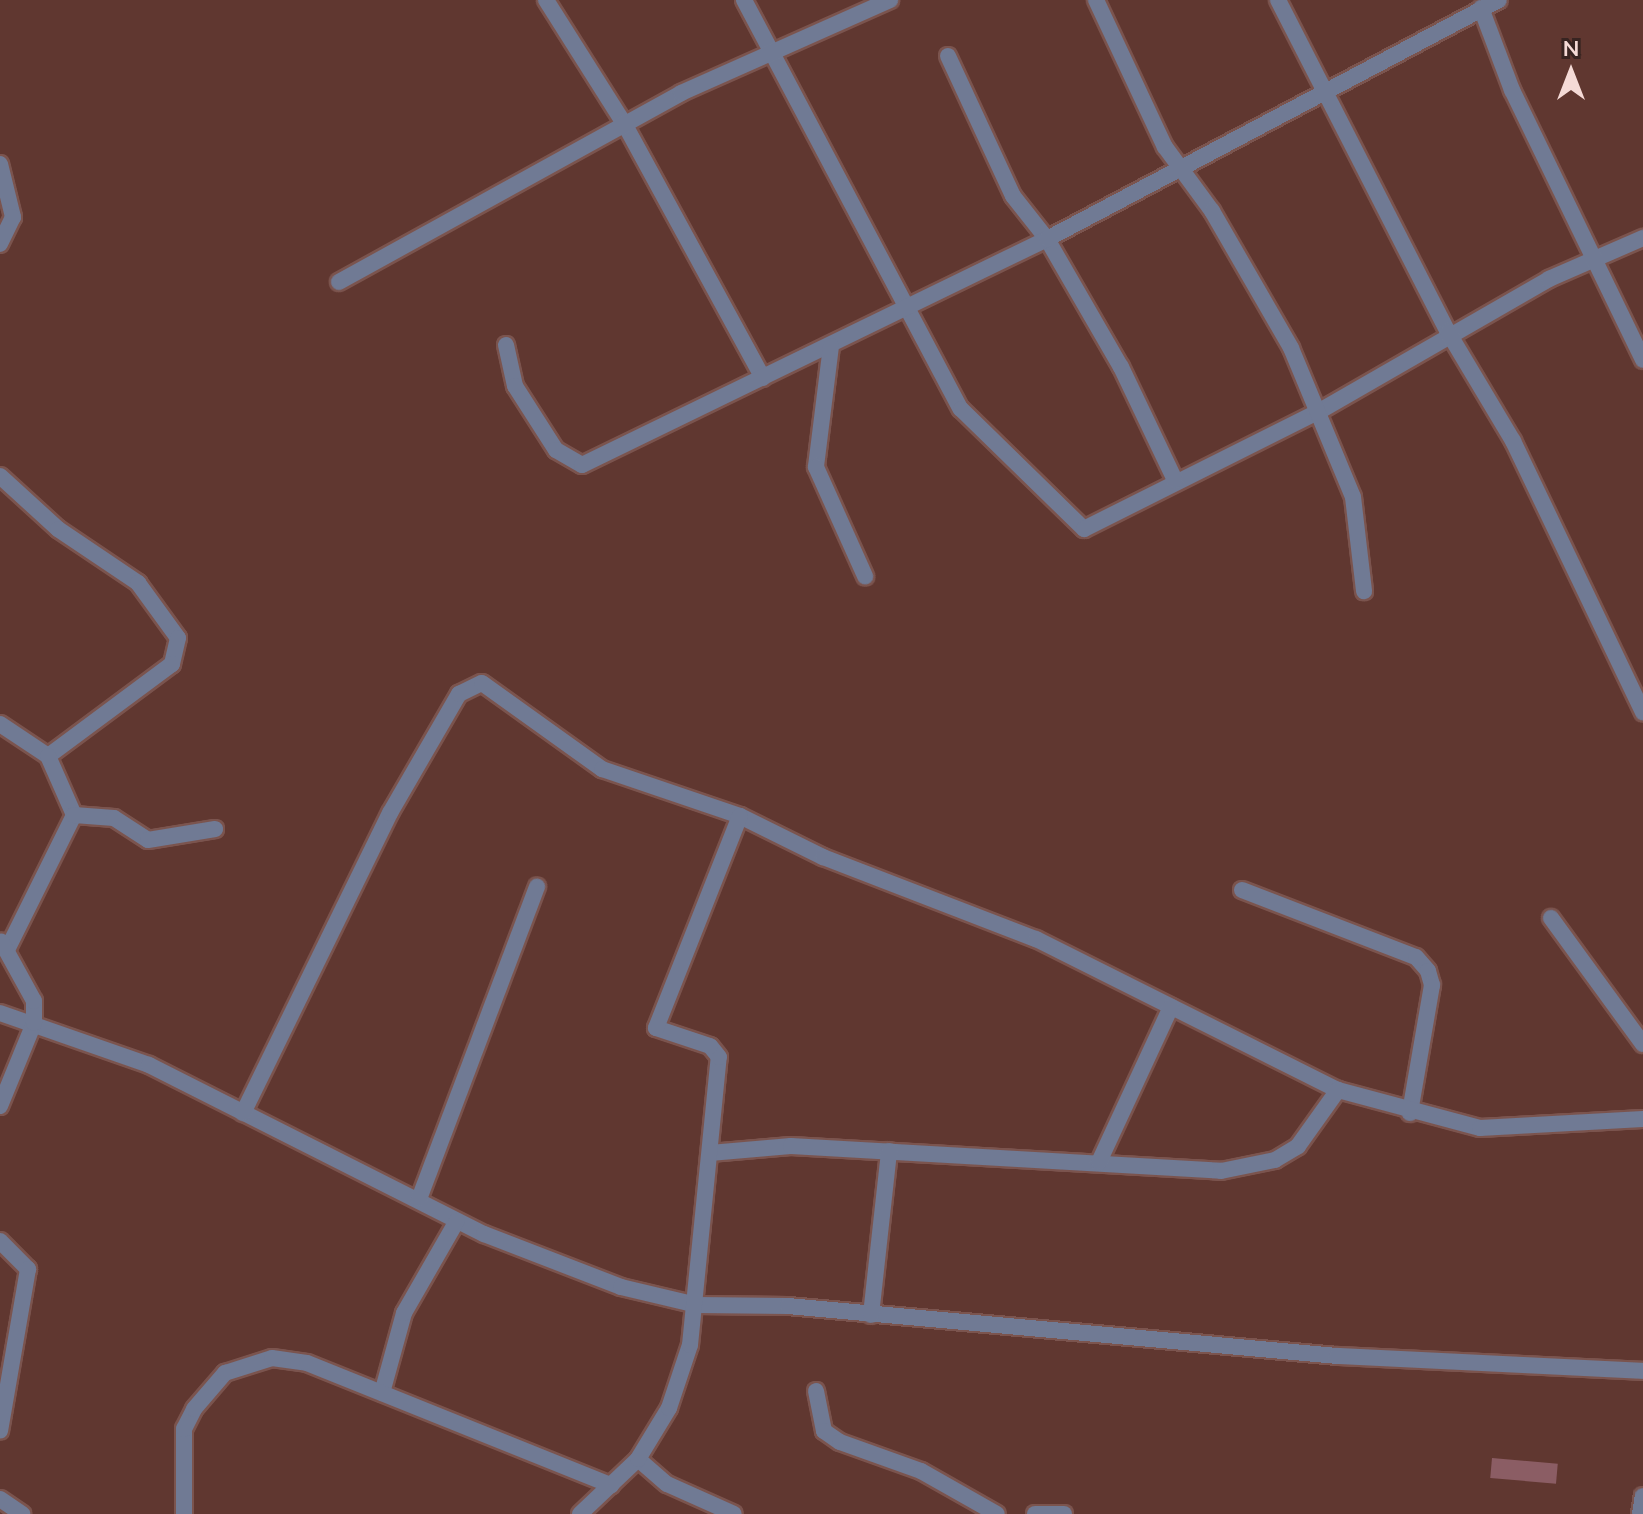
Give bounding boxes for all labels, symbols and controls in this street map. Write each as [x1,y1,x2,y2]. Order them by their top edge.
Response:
north arrow [1531,32,1611,112]
text: N [1563,34,1579,62]

